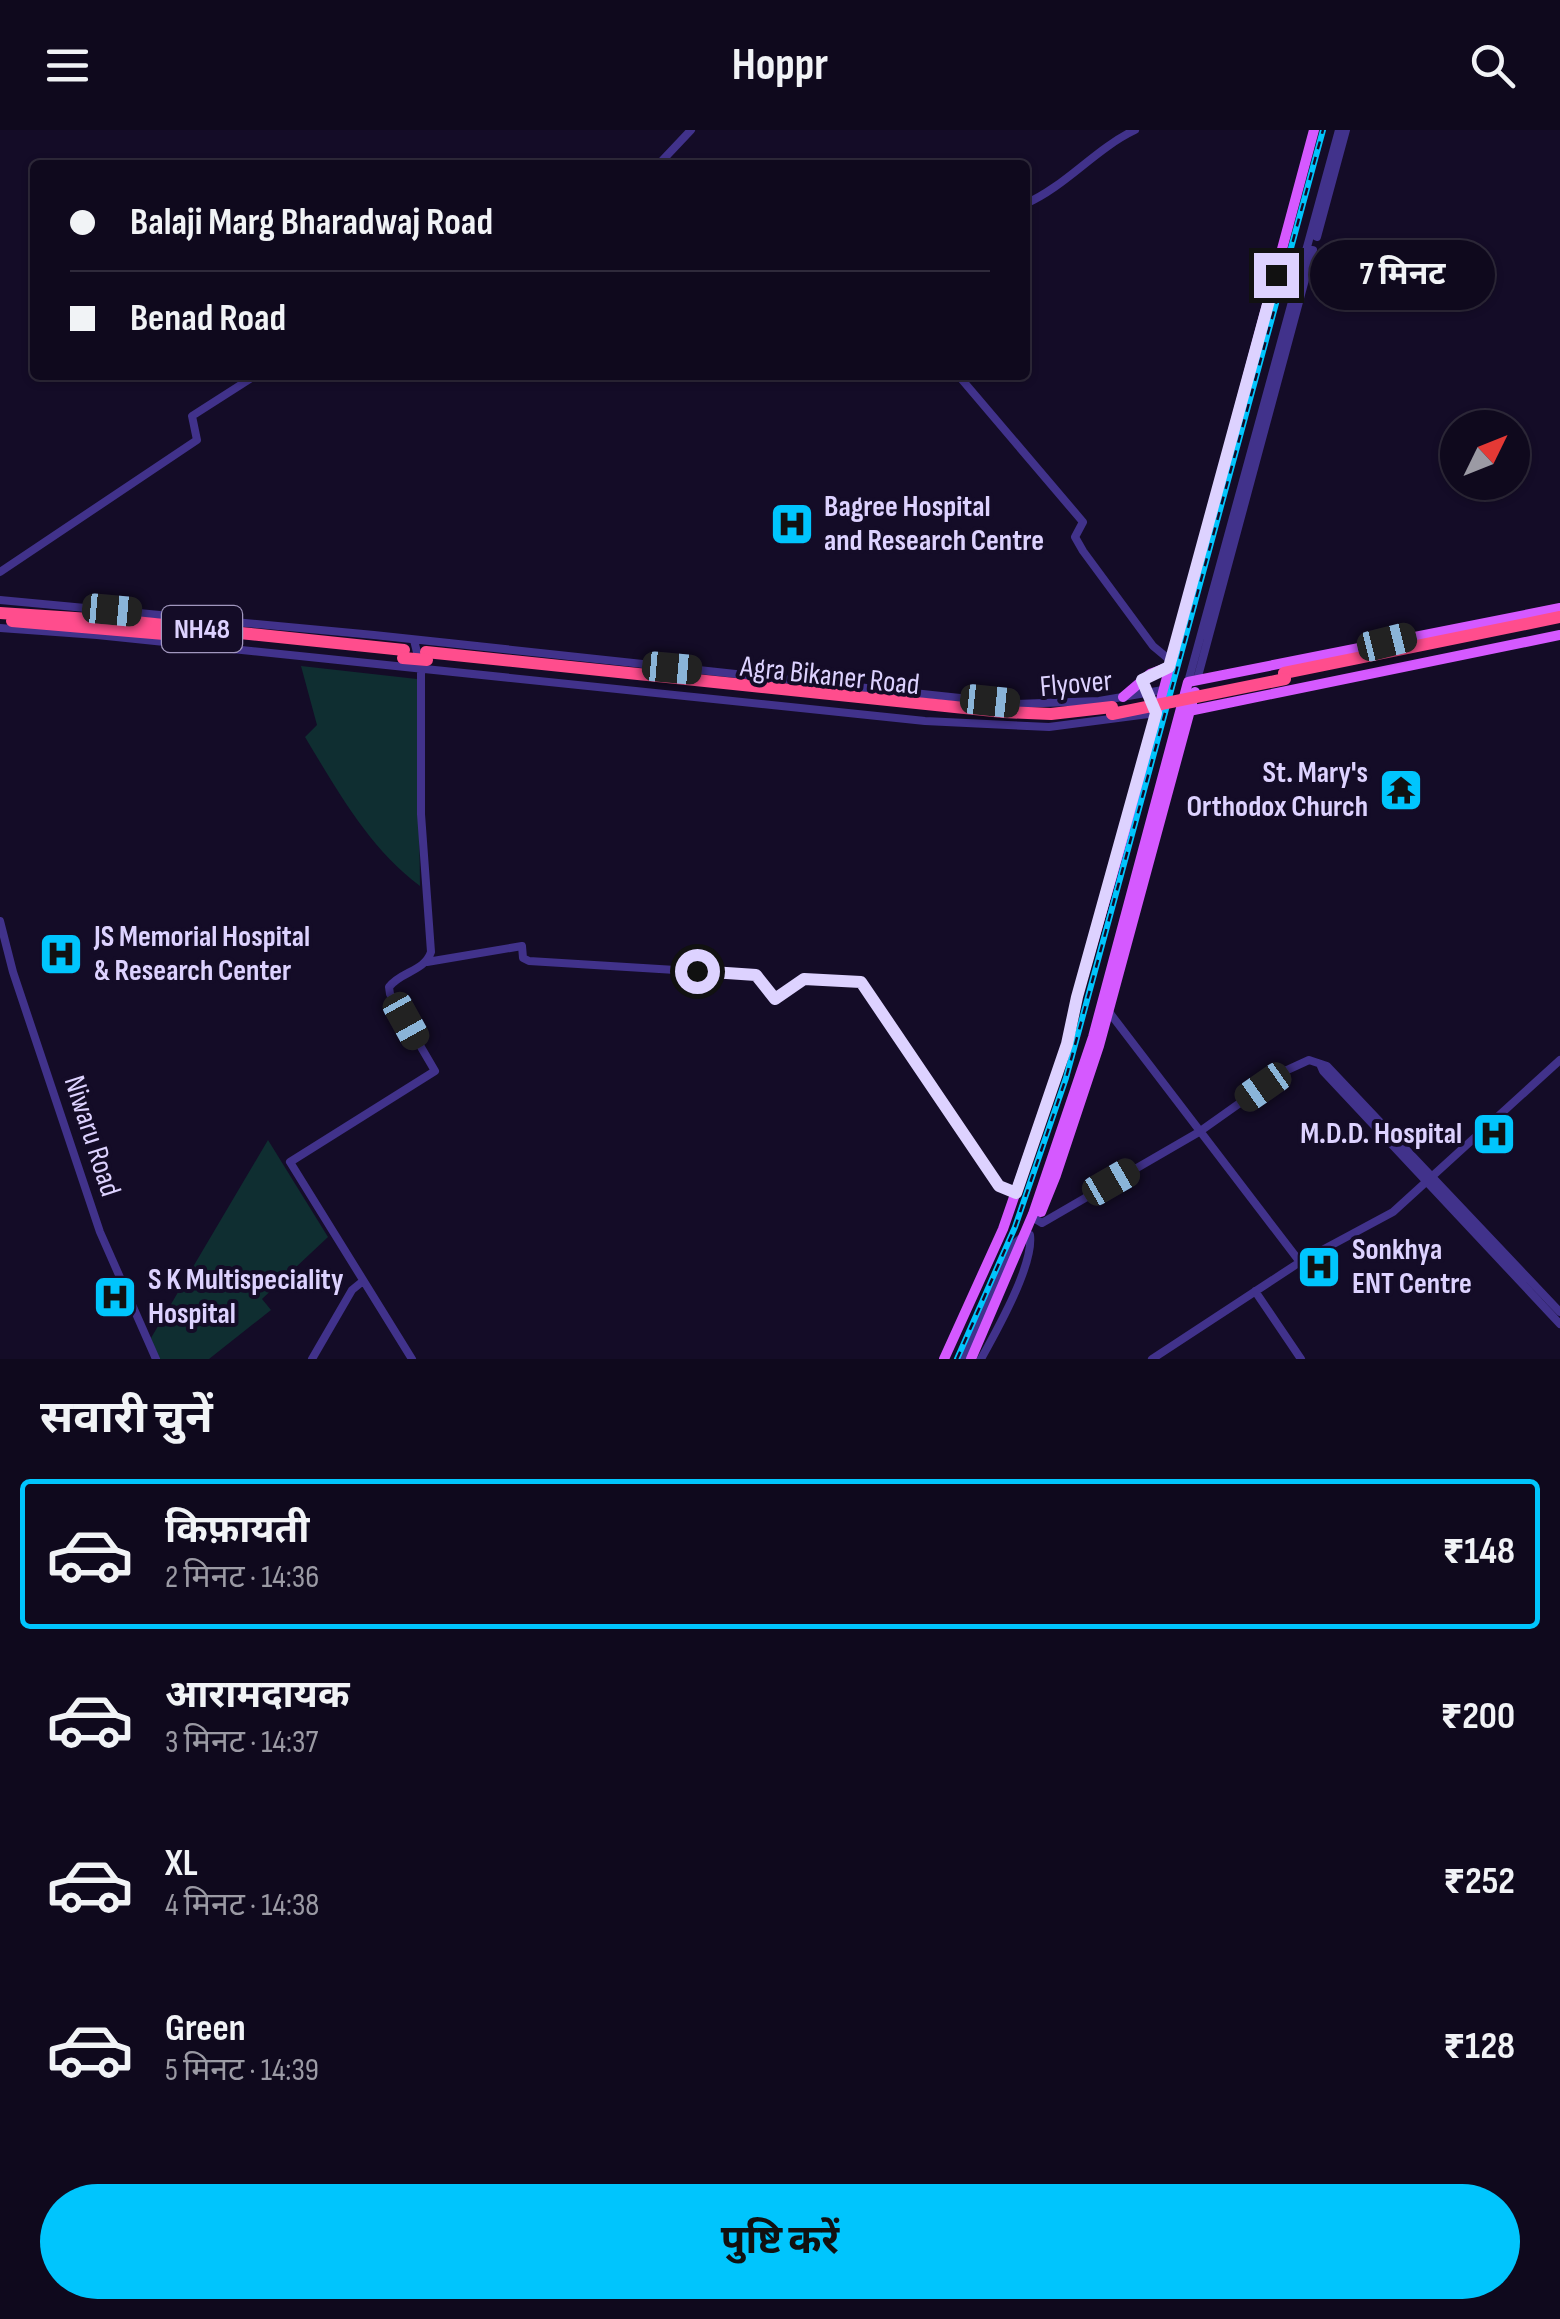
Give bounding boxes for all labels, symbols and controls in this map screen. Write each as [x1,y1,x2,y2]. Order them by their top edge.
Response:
icon: menu [40,38,95,93]
text: Hoppr [732,38,828,93]
icon: search [1465,38,1520,93]
text: Balaji Marg Bharadwaj Road [130,200,493,245]
callout: 7 मिनट [1311,240,1496,310]
route end [1254,253,1299,298]
text: 7 मिनट [1359,255,1446,294]
text: Benad Road [130,296,286,341]
north arrow [1440,410,1530,500]
map controls [1440,410,1530,500]
place label: Bagree Hospital and Research Centre [824,489,1044,559]
hospital icon: Bagree Hospital and Research Centre [769,501,815,547]
car [81,592,143,628]
road number: NH48 [162,606,242,652]
car [1354,620,1420,664]
street label: Agra Bikaner Road [738,649,921,703]
car [641,650,703,686]
street label: Flyover [1038,663,1114,705]
car [959,683,1021,719]
place label: St. Mary's Orthodox Church [1187,755,1368,825]
temple icon: St. Mary's Orthodox Church [1378,767,1424,813]
place label: JS Memorial Hospital & Research Center [93,919,310,989]
hospital icon: JS Memorial Hospital & Research Center [38,931,84,977]
route start [675,949,720,994]
car [378,987,434,1055]
car [1230,1058,1296,1116]
street label: Niwaru Road [56,1071,128,1201]
hospital icon: M.D.D. Hospital [1471,1111,1517,1157]
place label: M.D.D. Hospital [1300,1116,1462,1152]
car [1078,1154,1144,1210]
place label: Sonkhya ENT Centre [1352,1232,1472,1302]
hospital icon: Sonkhya ENT Centre [1296,1244,1342,1290]
place label: S K Multispeciality Hospital [148,1262,344,1332]
hospital icon: S K Multispeciality Hospital [92,1274,138,1320]
text: सवारी चुनें [40,1391,213,1446]
text: किफ़ायती [165,1508,309,1553]
icon: car [45,1509,135,1599]
text: ₹148 [1442,1529,1515,1574]
text: 2 मिनट · 14:36 [165,1558,319,1597]
text: आरामदायक [165,1673,349,1718]
icon: car [45,1674,135,1764]
text: ₹200 [1440,1694,1515,1739]
text: 3 मिनट · 14:37 [165,1723,318,1762]
icon: car [45,1839,135,1929]
text: XL [165,1841,198,1886]
text: ₹252 [1443,1859,1515,1904]
text: 4 मिनट · 14:38 [165,1886,319,1925]
icon: car [45,2004,135,2094]
text: Green [165,2006,246,2051]
text: ₹128 [1443,2024,1515,2069]
text: 5 मिनट · 14:39 [165,2051,319,2090]
button: पुष्टि करें [40,2184,1520,2299]

